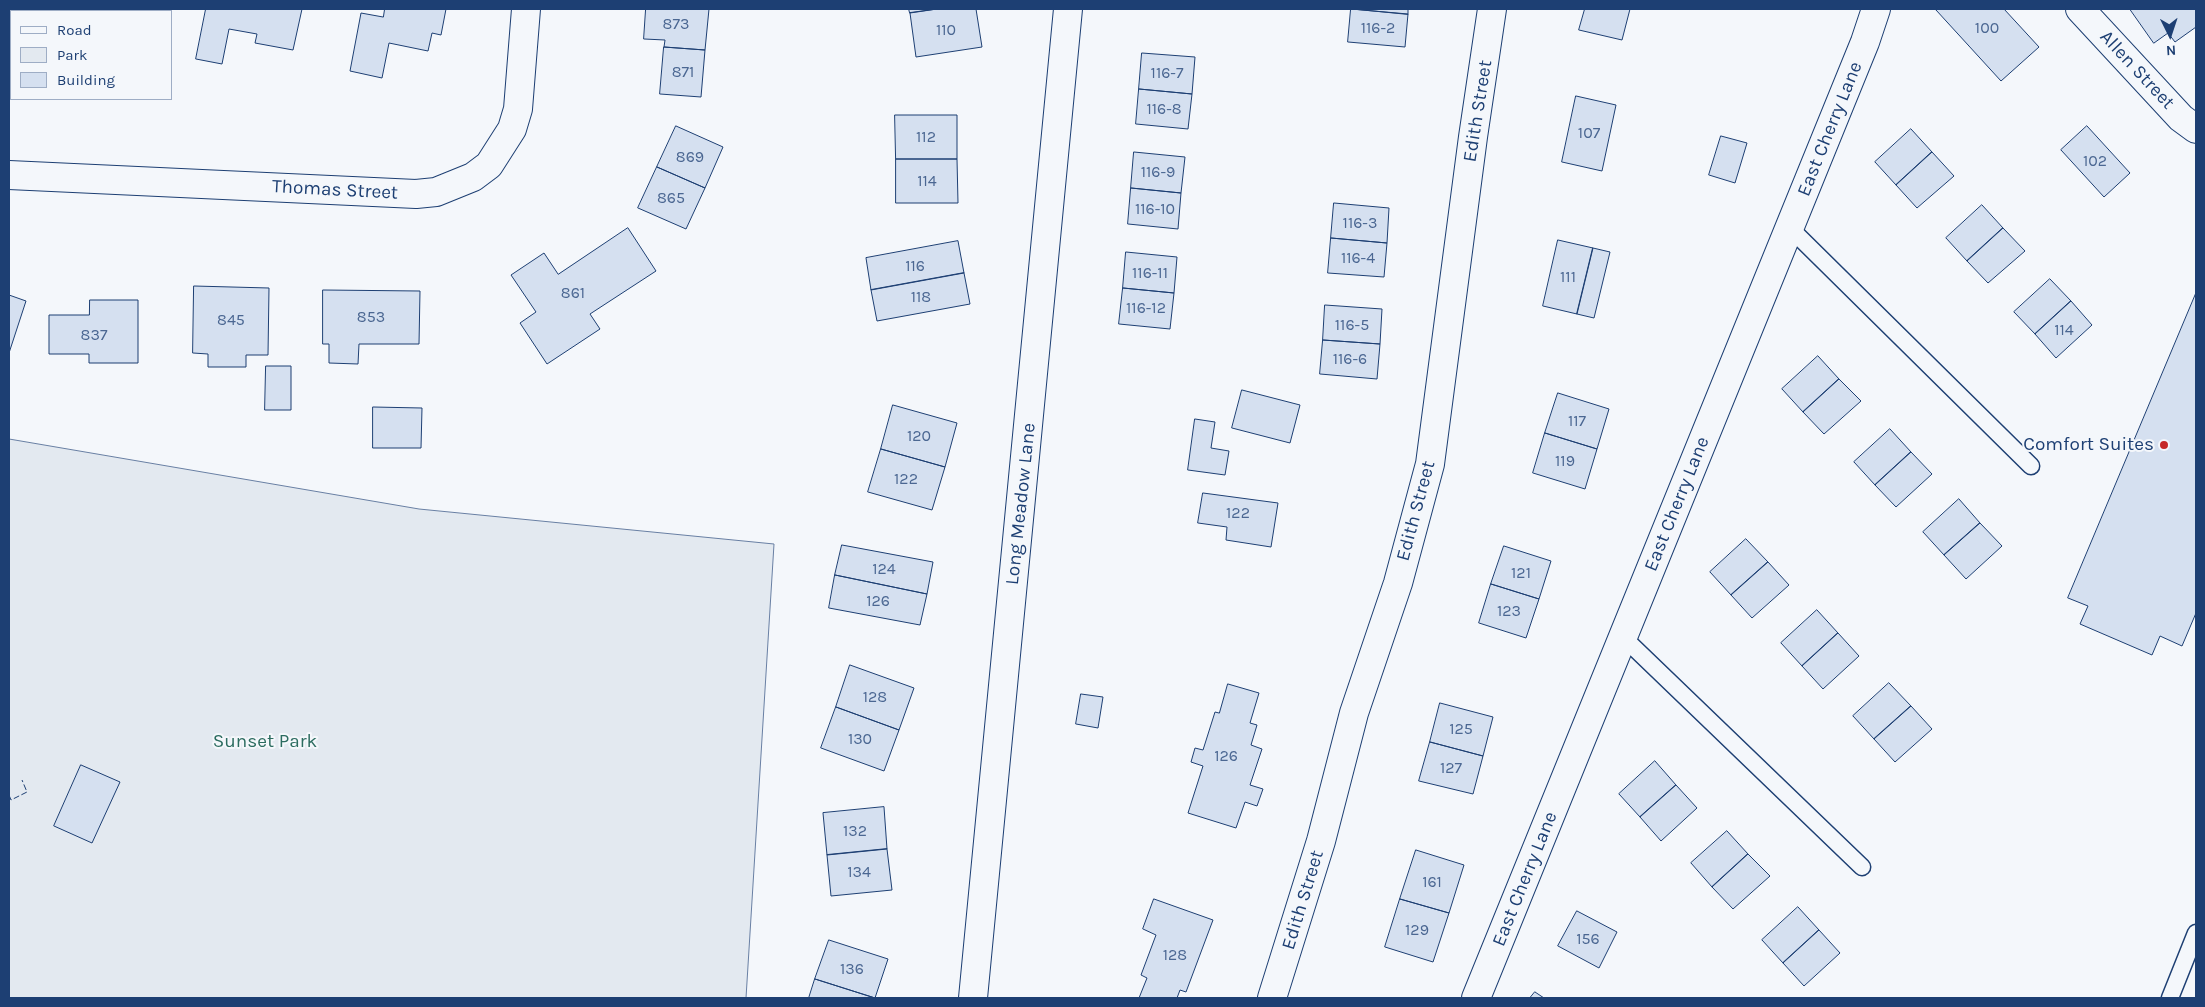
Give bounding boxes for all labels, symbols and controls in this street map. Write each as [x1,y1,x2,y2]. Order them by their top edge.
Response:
legend [10,10,172,100]
north arrow [2145,10,2195,60]
house number: 873 [663,14,689,34]
house number: 116-2 [1361,18,1395,38]
house number: 100 [1975,18,1999,38]
house number: 110 [936,20,956,40]
text: Road [57,21,92,39]
street label: Allen Street [2095,26,2179,114]
text: N [2165,42,2177,59]
text: Park [57,46,87,64]
street label: Edith Street [1459,58,1497,164]
street label: East Cherry Lane [1793,58,1867,200]
house number: 871 [672,62,694,82]
house number: 116-7 [1151,63,1183,83]
text: Building [57,71,115,89]
house number: 116-8 [1146,99,1182,119]
house number: 107 [1578,123,1600,143]
house number: 112 [916,127,936,147]
house number: 869 [676,147,704,167]
house number: 102 [2083,151,2107,171]
house number: 116-9 [1141,162,1175,182]
house number: 114 [917,171,937,191]
street label: Thomas Street [271,175,399,205]
house number: 865 [657,188,685,208]
house number: 116-10 [1135,199,1175,219]
house number: 116-3 [1343,213,1377,233]
house number: 116-4 [1341,248,1375,268]
house number: 116 [905,256,925,276]
house number: 116-11 [1132,263,1168,283]
house number: 111 [1560,267,1576,287]
house number: 861 [561,283,585,303]
house number: 118 [911,287,931,307]
house number: 116-12 [1126,298,1166,318]
house number: 853 [357,307,385,327]
house number: 845 [217,310,245,330]
house number: 116-5 [1335,315,1369,335]
house number: 114 [2054,320,2074,340]
house number: 837 [81,325,107,345]
house number: 116-6 [1333,349,1367,369]
house number: 117 [1568,411,1586,431]
street label: Long Meadow Lane [1001,422,1041,586]
house number: 120 [907,426,931,446]
street label: East Cherry Lane [1640,433,1714,575]
place label: Comfort Suites [2023,434,2154,456]
marker: Comfort Suites [2158,439,2170,451]
house number: 119 [1555,451,1575,471]
street label: Edith Street [1392,458,1440,564]
house number: 122 [894,469,918,489]
house number: 122 [1226,503,1250,523]
house number: 124 [872,559,896,579]
house number: 121 [1511,563,1531,583]
house number: 126 [866,591,890,611]
house number: 123 [1497,601,1521,621]
house number: 128 [863,687,887,707]
house number: 125 [1449,719,1473,739]
house number: 130 [848,729,872,749]
park label: Sunset Park [213,731,317,753]
house number: 126 [1214,746,1238,766]
house number: 127 [1440,758,1462,778]
street label: East Cherry Lane [1488,808,1562,950]
house number: 132 [843,821,867,841]
street label: Edith Street [1277,847,1329,953]
house number: 134 [847,862,871,882]
house number: 161 [1422,872,1442,892]
house number: 129 [1405,920,1429,940]
house number: 156 [1576,929,1600,949]
house number: 128 [1163,945,1187,965]
house number: 136 [840,959,864,979]

